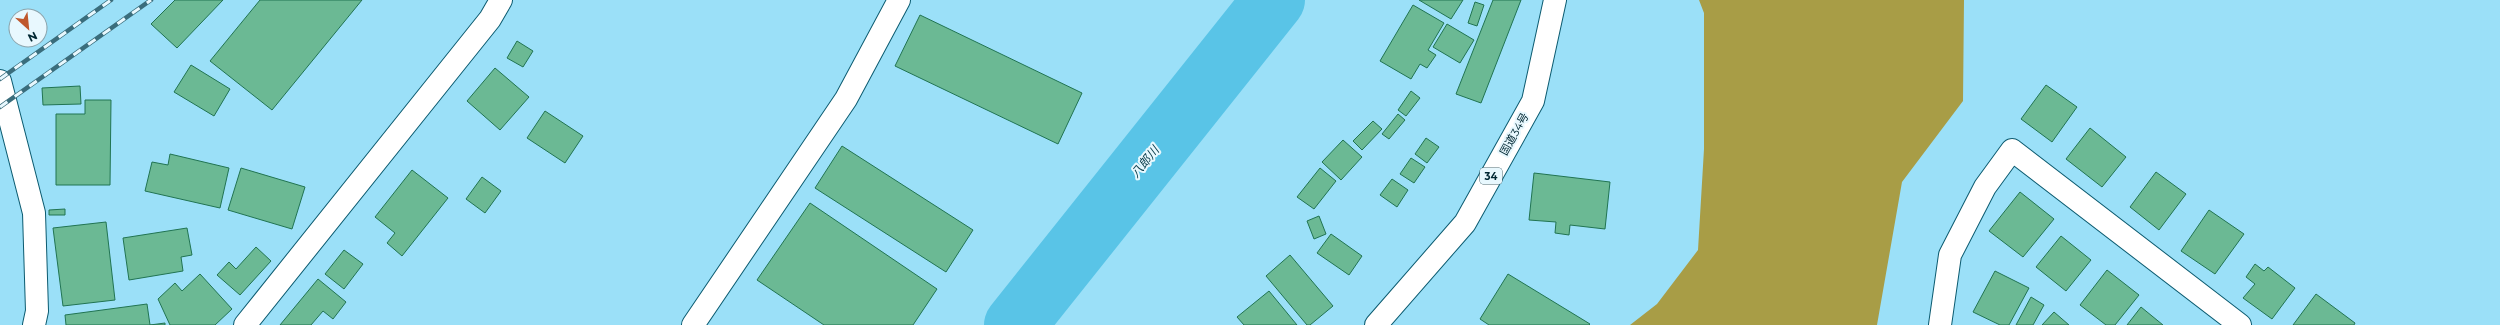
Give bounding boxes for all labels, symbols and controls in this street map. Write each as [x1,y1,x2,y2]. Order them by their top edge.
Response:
north arrow [8,8,48,48]
text: N [25,29,40,45]
street label: 国道34号 [1497,110,1531,158]
water label: 八郎川 [1127,141,1163,180]
road number: 34 [1480,168,1502,184]

